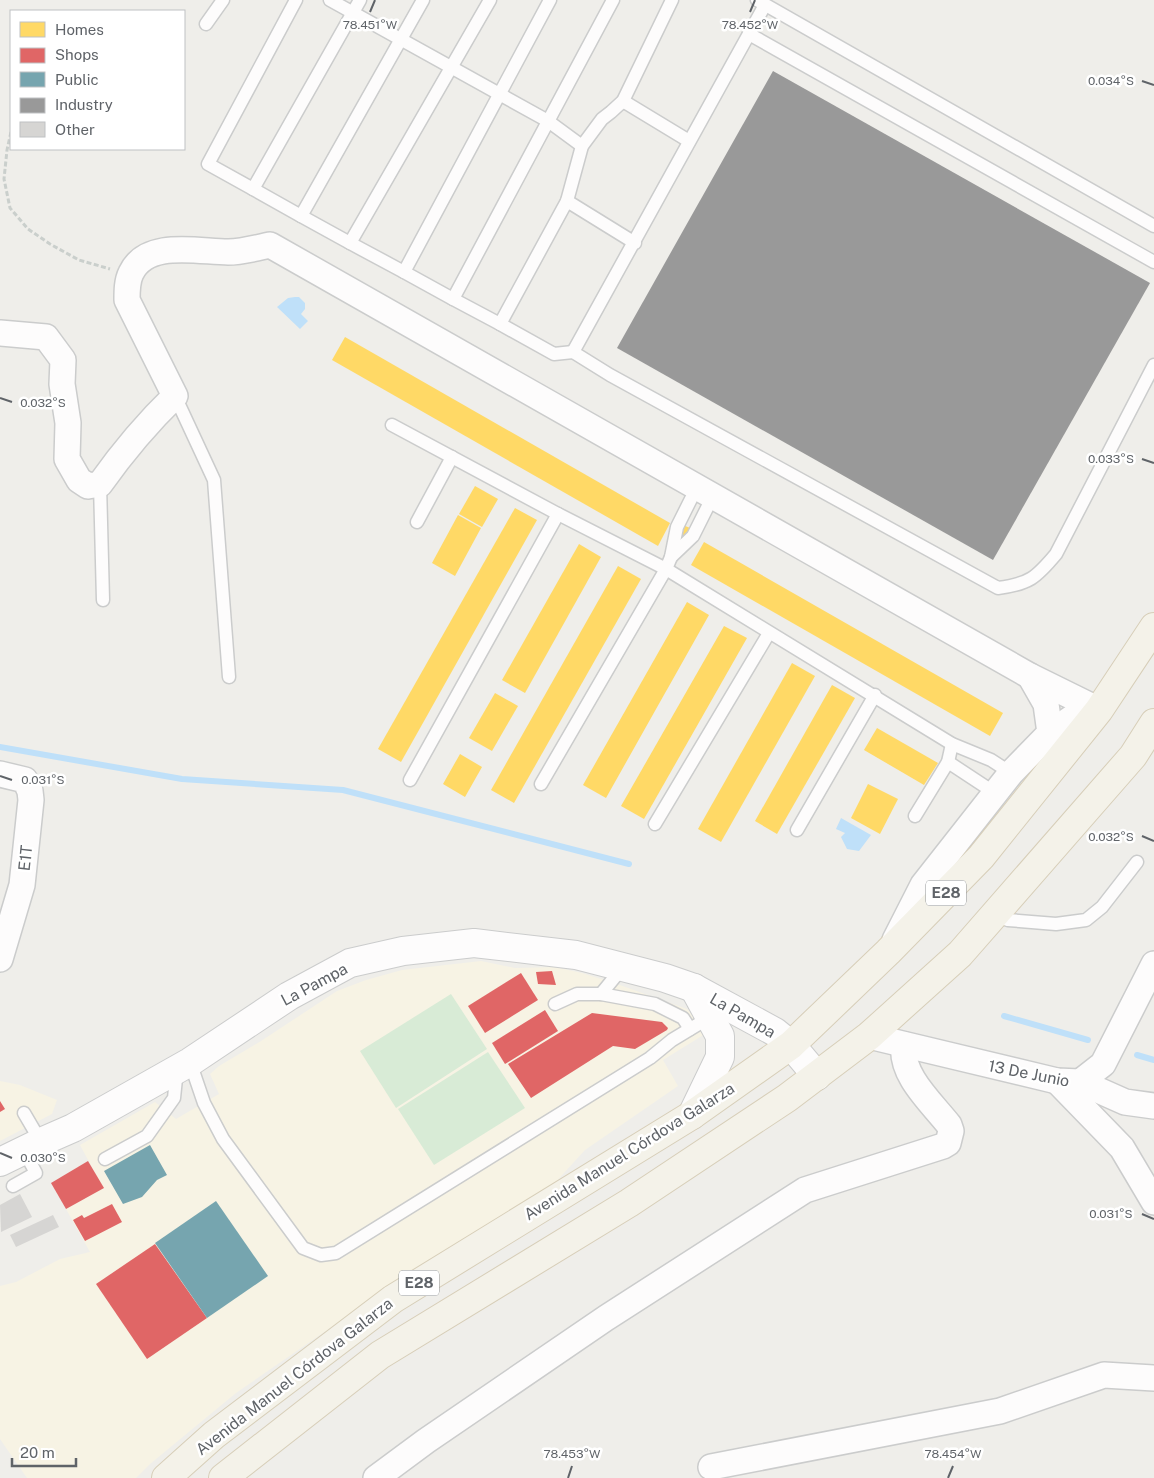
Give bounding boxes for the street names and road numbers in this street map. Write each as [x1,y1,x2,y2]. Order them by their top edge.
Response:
street label: E1T [15,844,36,872]
road number: E28 [926,880,966,906]
street label: La Pampa [278,959,351,1010]
street label: La Pampa [707,989,779,1042]
street label: 13 De Junio [987,1056,1071,1091]
street label: Avenida Manuel Córdova Galarza [521,1079,738,1224]
road number: E28 [399,1270,439,1296]
street label: Avenida Manuel Córdova Galarza [192,1294,396,1459]

